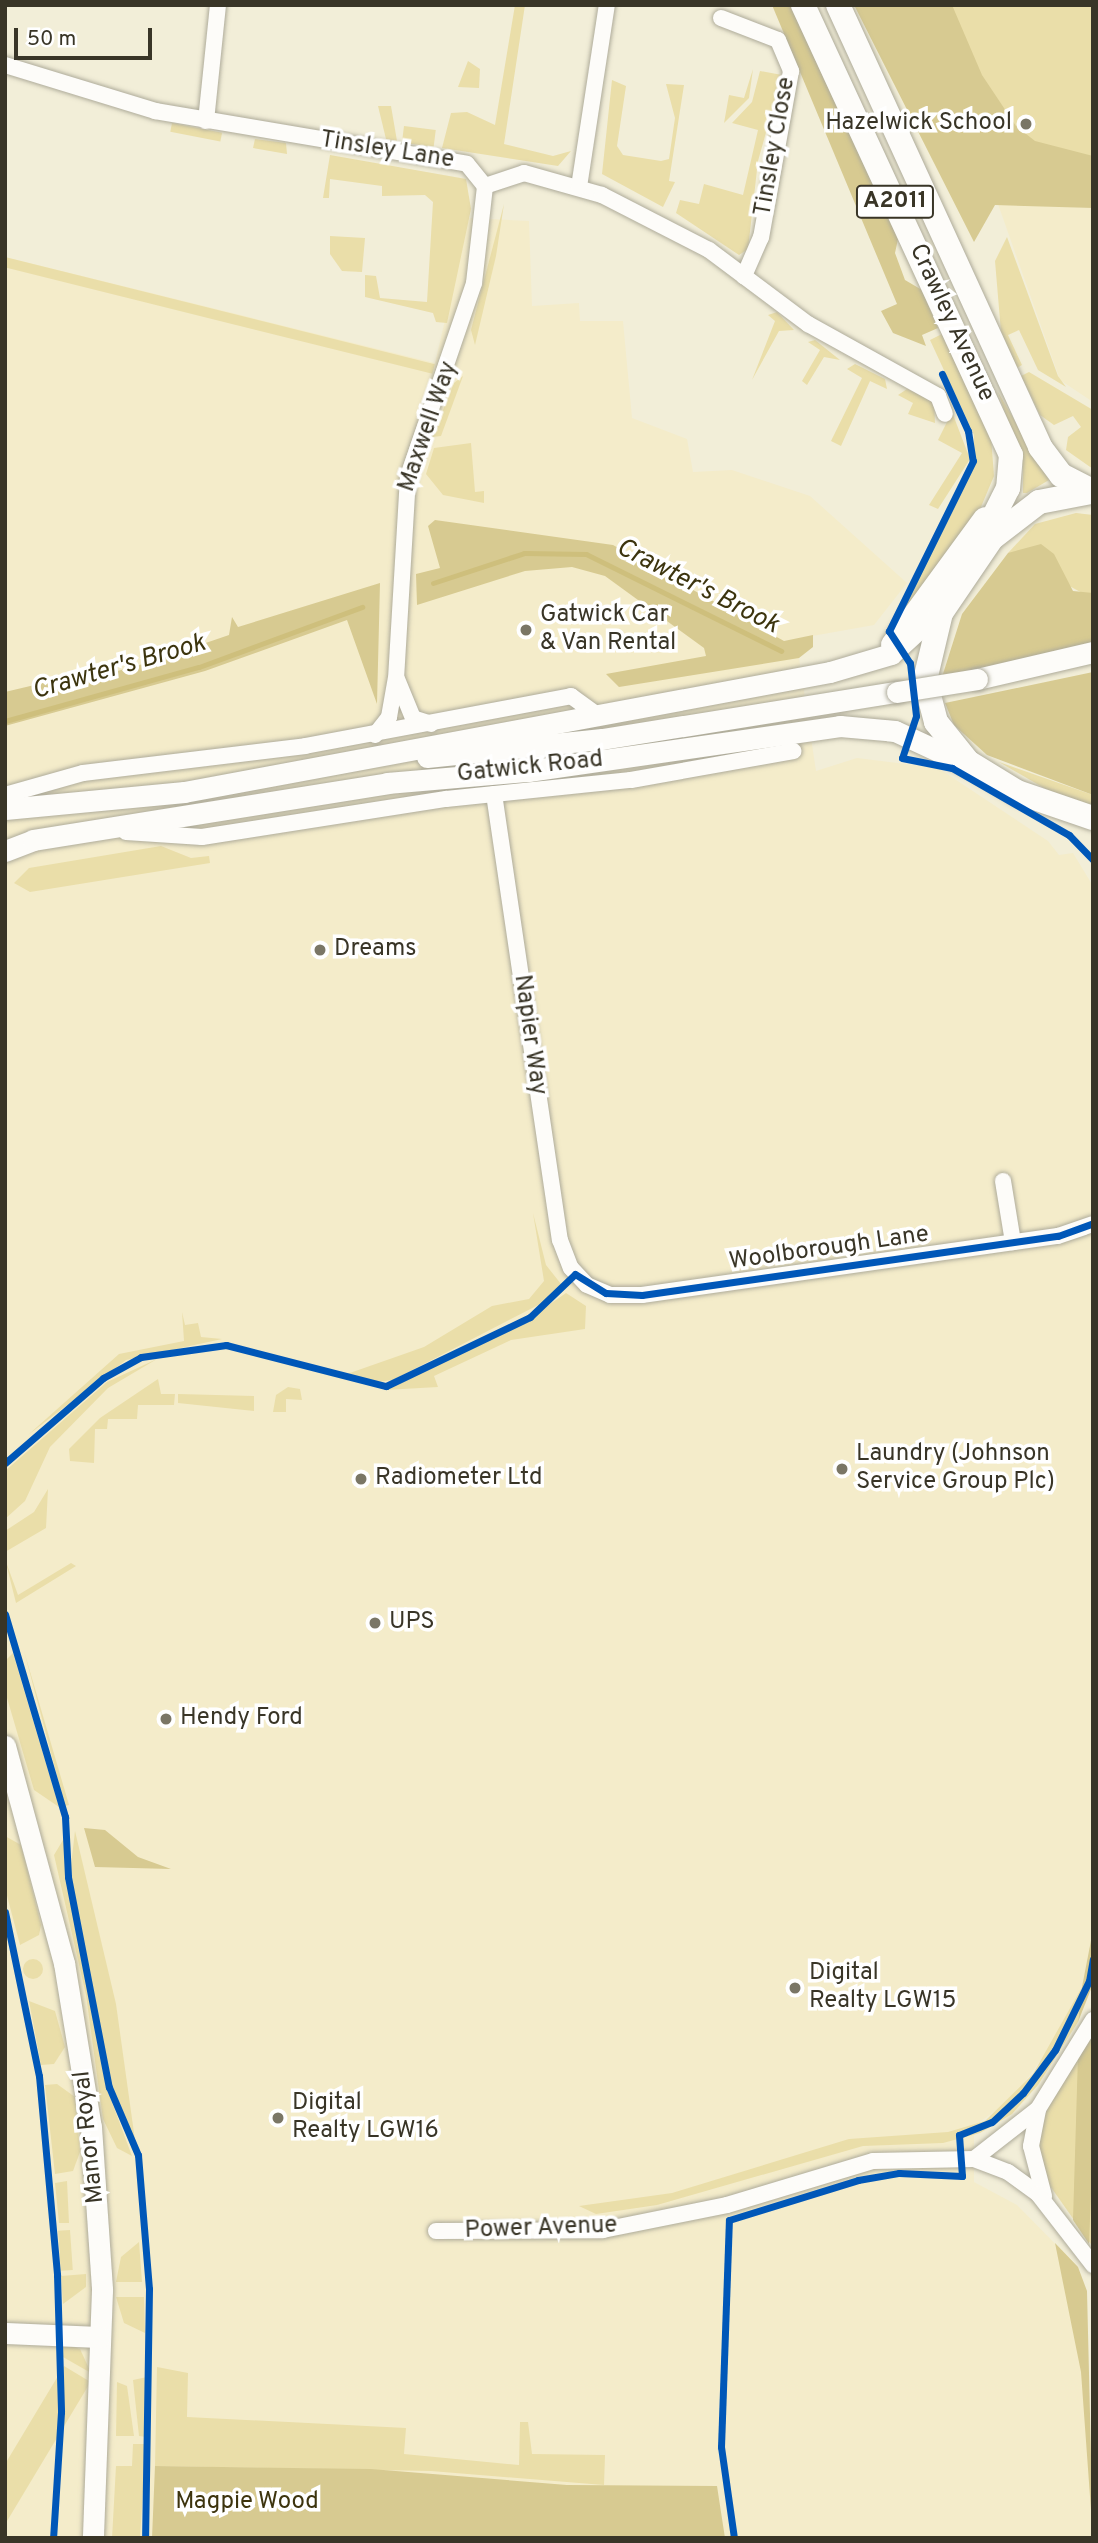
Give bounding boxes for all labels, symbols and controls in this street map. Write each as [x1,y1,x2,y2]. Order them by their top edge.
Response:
scale bar [18,14,156,58]
text: 50 m [27,26,76,53]
street label: Tinsley Close [750,75,802,219]
place label: Hazelwick School [825,110,1012,138]
marker: Hazelwick School [1018,116,1034,132]
street label: Tinsley Lane [318,126,456,176]
road number: A2011 [855,182,935,222]
street label: Crawley Avenue [902,239,1000,407]
street label: Maxwell Way [393,358,465,496]
water label: Crawter's Brook [610,533,784,641]
place label: Gatwick Car & Van Rental [540,602,677,658]
marker: Gatwick Car & Van Rental [518,622,534,638]
water label: Crawter's Brook [29,628,209,708]
street label: Gatwick Road [456,746,604,790]
place label: Dreams [334,936,417,964]
marker: Dreams [312,942,328,958]
street label: Napier Way [506,973,552,1097]
street label: Woolborough Lane [727,1221,931,1277]
place label: Laundry (Johnson Service Group Plc) [856,1441,1055,1497]
marker: Laundry (Johnson Service Group Plc) [834,1461,850,1477]
place label: Radiometer Ltd [375,1465,542,1493]
marker: Radiometer Ltd [353,1471,369,1487]
place label: UPS [389,1609,435,1637]
marker: UPS [367,1615,383,1631]
place label: Hendy Ford [180,1705,303,1733]
marker: Hendy Ford [158,1711,174,1727]
place label: Digital Realty LGW15 [809,1960,957,2016]
marker: Digital Realty LGW15 [787,1980,803,1996]
street label: Manor Royal [69,2069,111,2205]
place label: Digital Realty LGW16 [292,2090,439,2146]
marker: Digital Realty LGW16 [270,2110,286,2126]
street label: Power Avenue [464,2212,618,2246]
park label: Magpie Wood [175,2489,319,2517]

